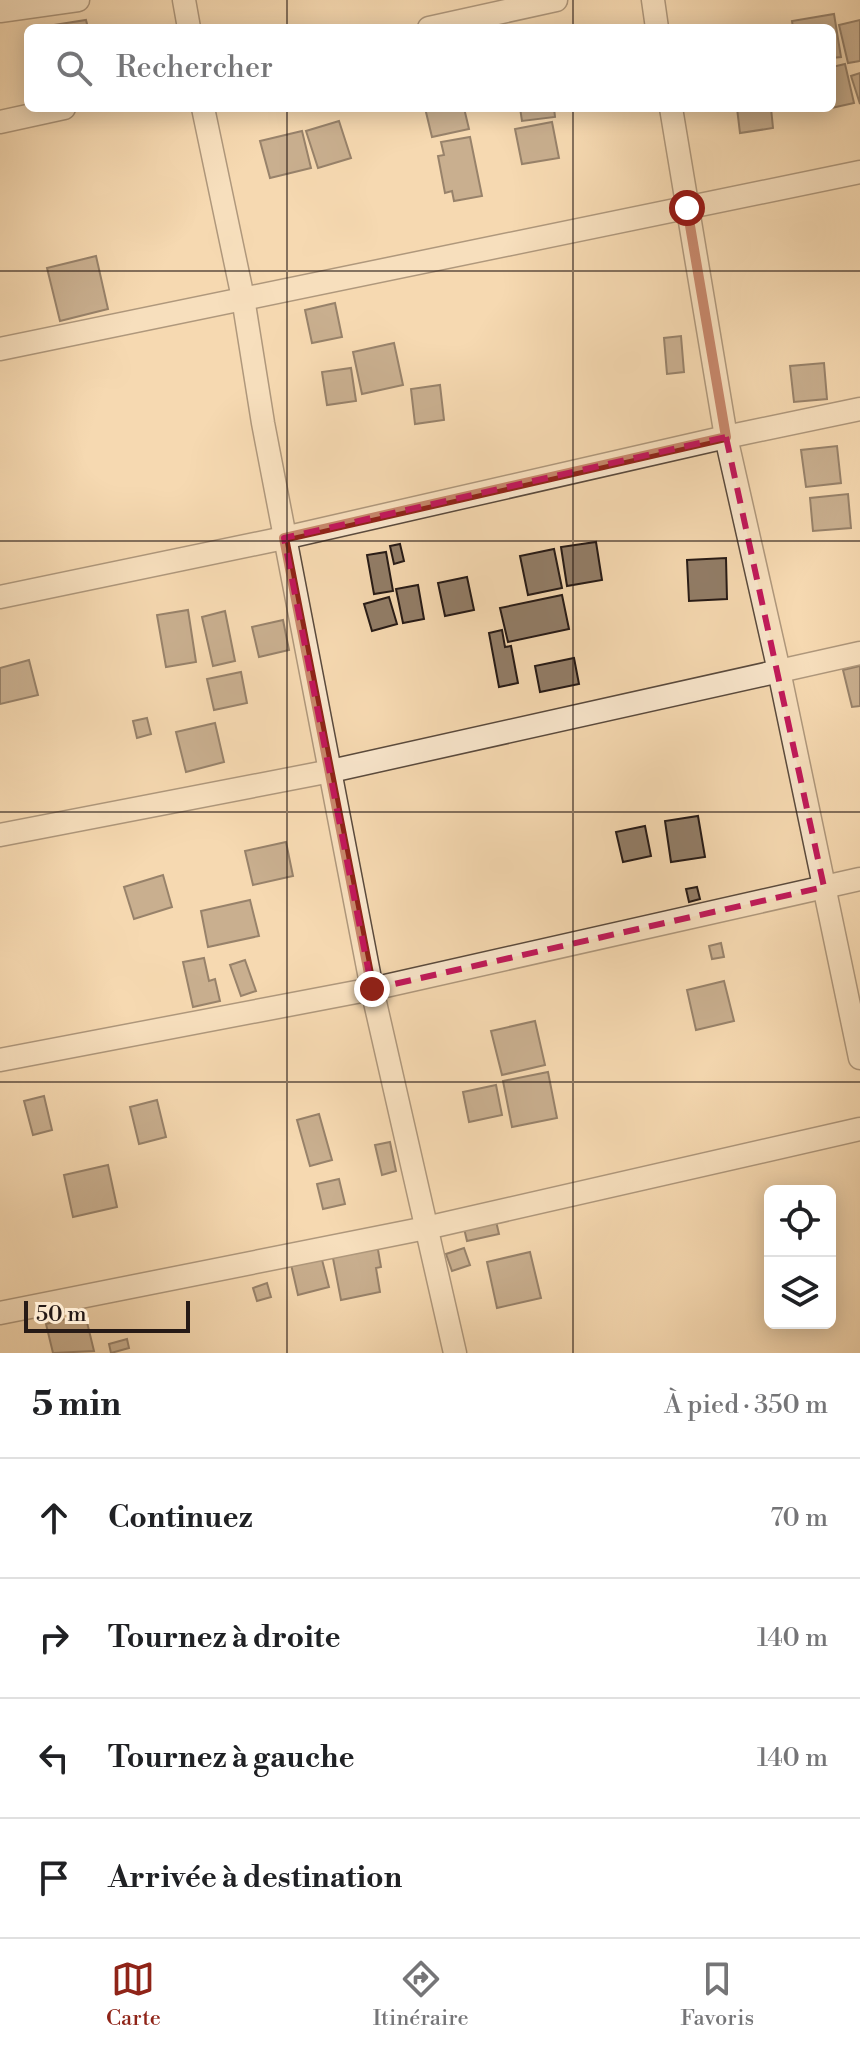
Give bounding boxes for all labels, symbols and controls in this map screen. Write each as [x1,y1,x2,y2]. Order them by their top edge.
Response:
search box [24,24,836,112]
icon: search [52,46,96,90]
text: Rechercher [116,49,273,87]
route start [669,190,705,226]
route end [354,971,390,1007]
map controls [764,1185,836,1329]
button: locate [764,1185,836,1257]
button: layers [764,1257,836,1329]
scale bar [24,1297,190,1333]
text: 50 m [36,1301,87,1328]
text: 5 min [32,1384,121,1426]
text: À pied · 350 m [664,1389,828,1421]
icon: ahead [32,1496,76,1540]
text: Continuez [108,1499,253,1537]
text: 70 m [770,1502,828,1534]
icon: right [32,1616,76,1660]
text: Tournez à droite [108,1619,341,1657]
text: 140 m [757,1622,828,1654]
icon: left [32,1736,76,1780]
text: Tournez à gauche [108,1739,355,1777]
text: 140 m [757,1742,828,1774]
icon: arrive [32,1856,76,1900]
text: Arrivée à destination [108,1859,402,1897]
tab: Carte [106,1957,161,2032]
tab: Itinéraire [373,1957,469,2032]
tab: Favoris [680,1957,754,2032]

